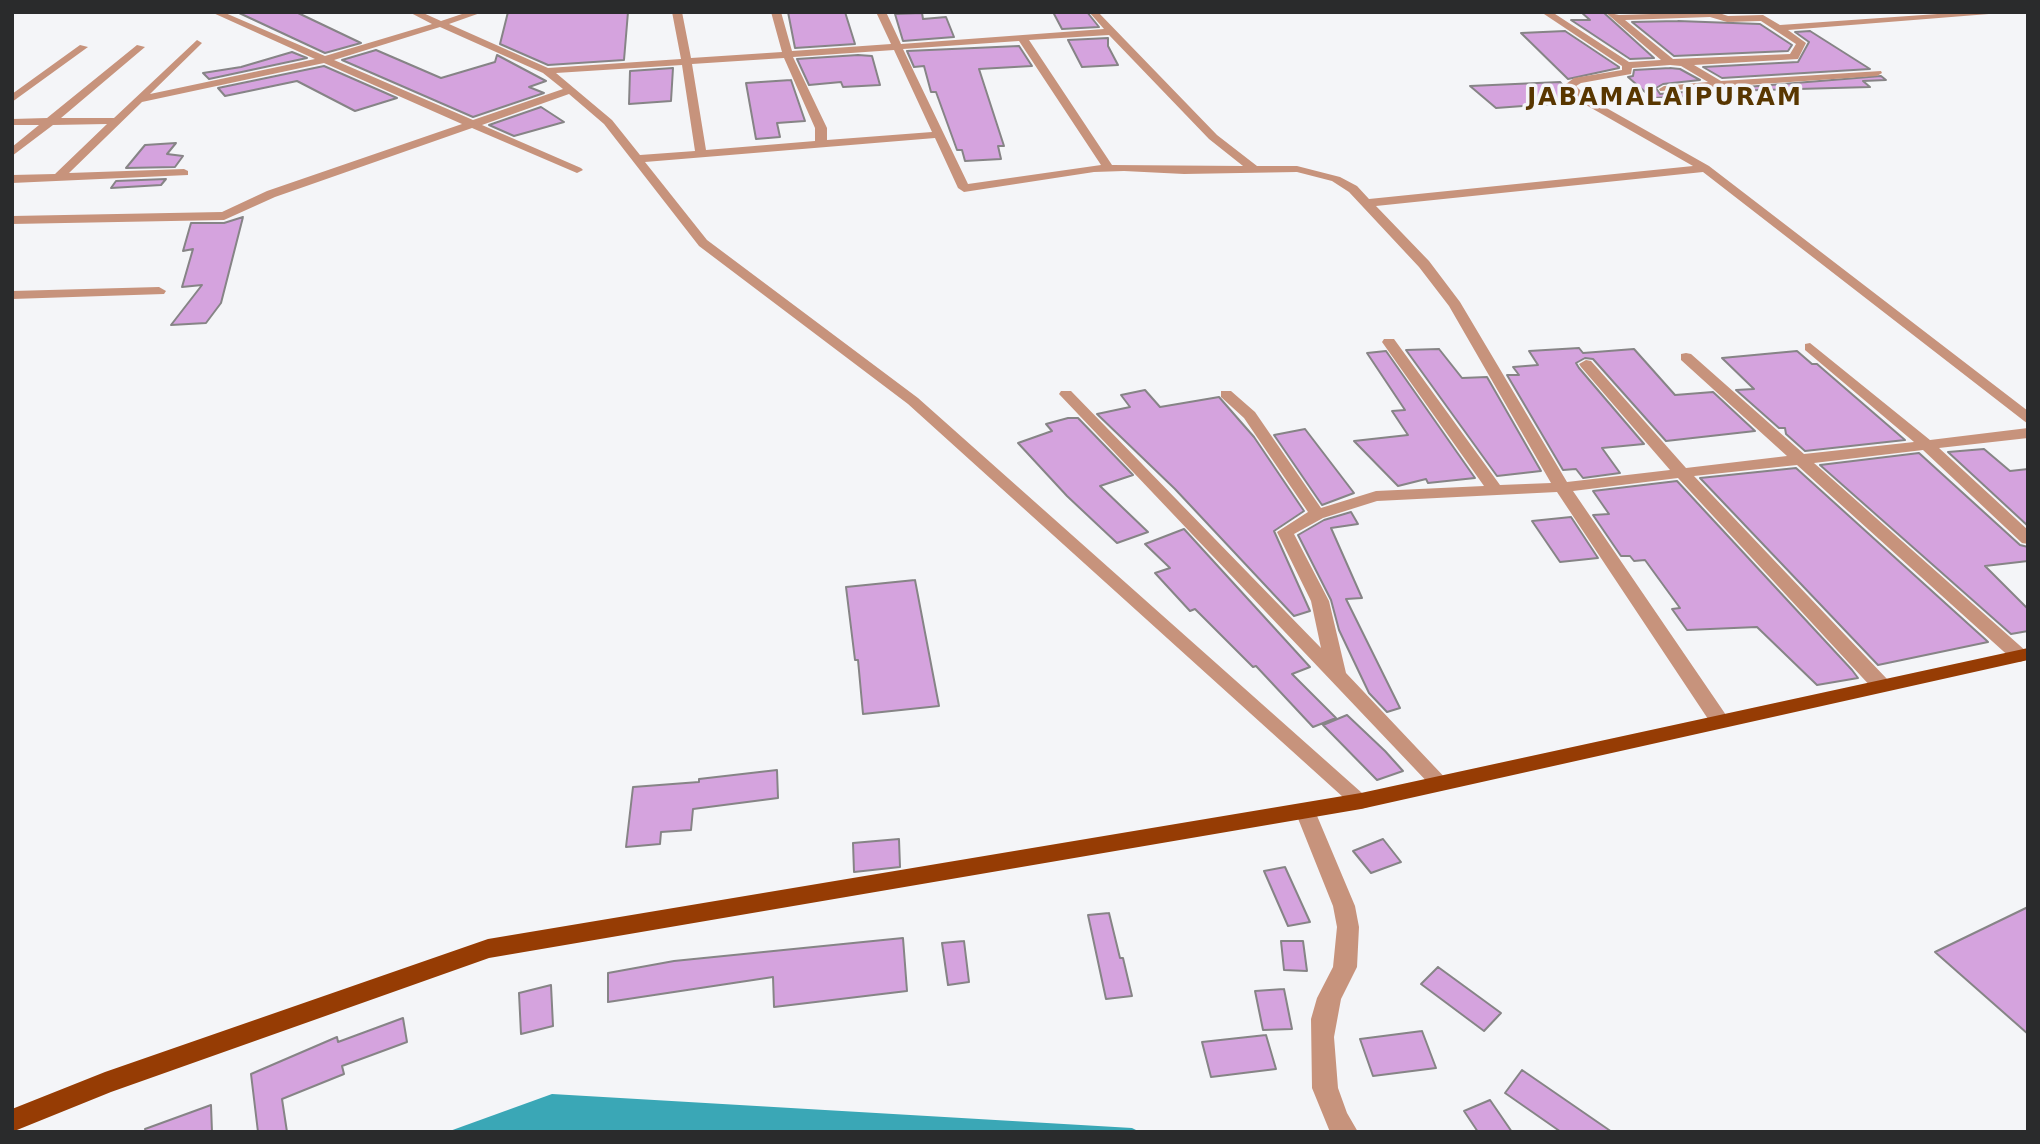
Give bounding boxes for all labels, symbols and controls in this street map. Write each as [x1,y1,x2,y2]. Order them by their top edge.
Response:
district label: JABAMALAIPURAM [1529,85,1801,113]

